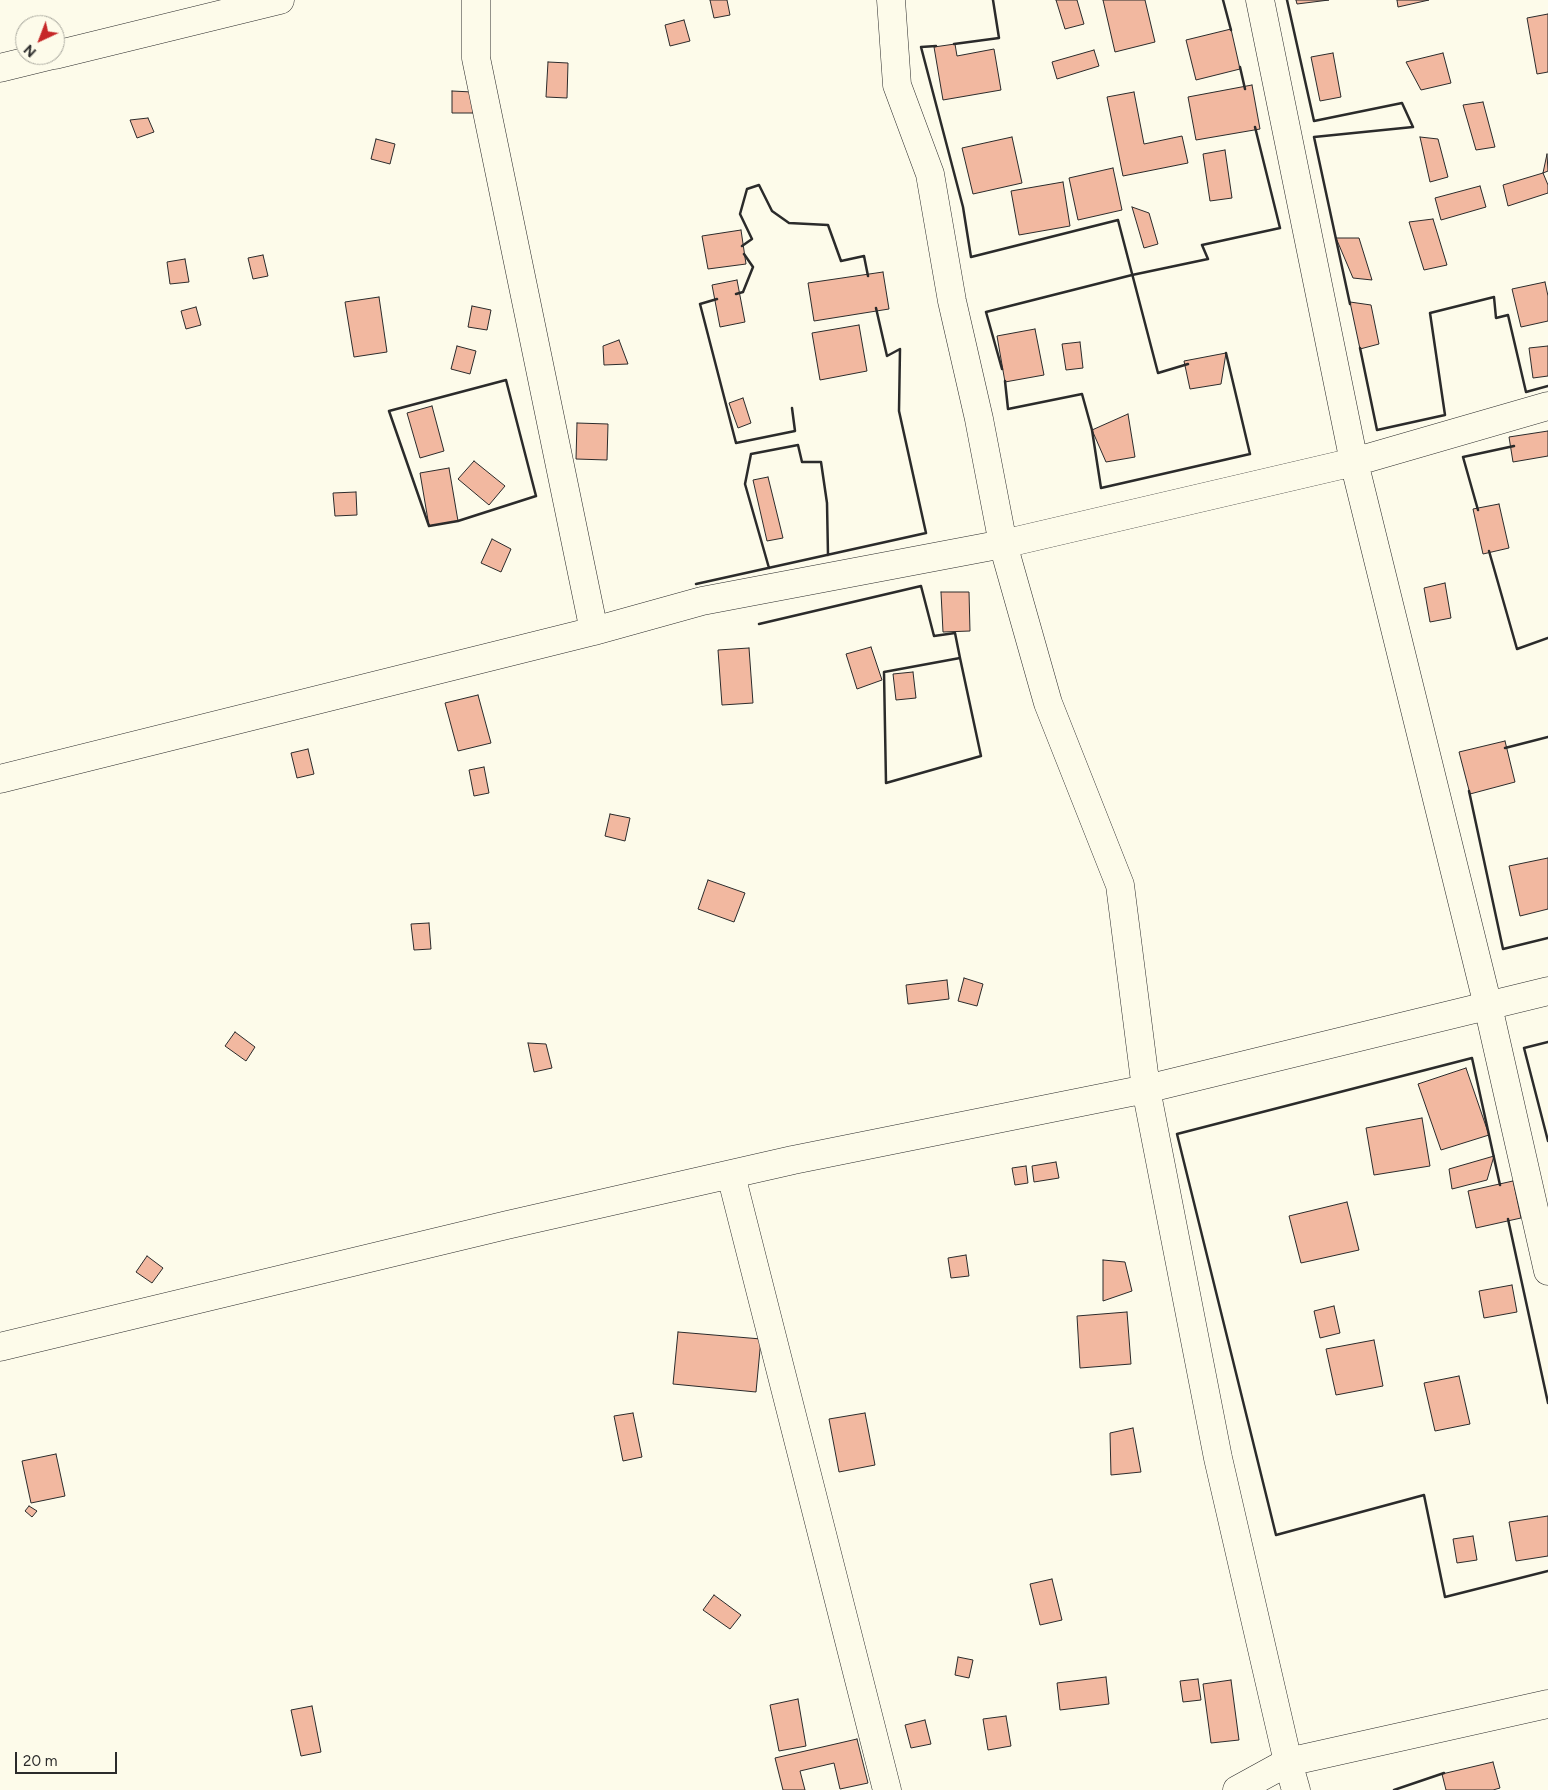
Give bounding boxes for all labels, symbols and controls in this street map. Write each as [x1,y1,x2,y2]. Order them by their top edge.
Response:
north arrow [15,15,65,65]
text: N [20,41,40,61]
scale bar [18,1742,120,1774]
text: 20 m [23,1752,57,1770]

